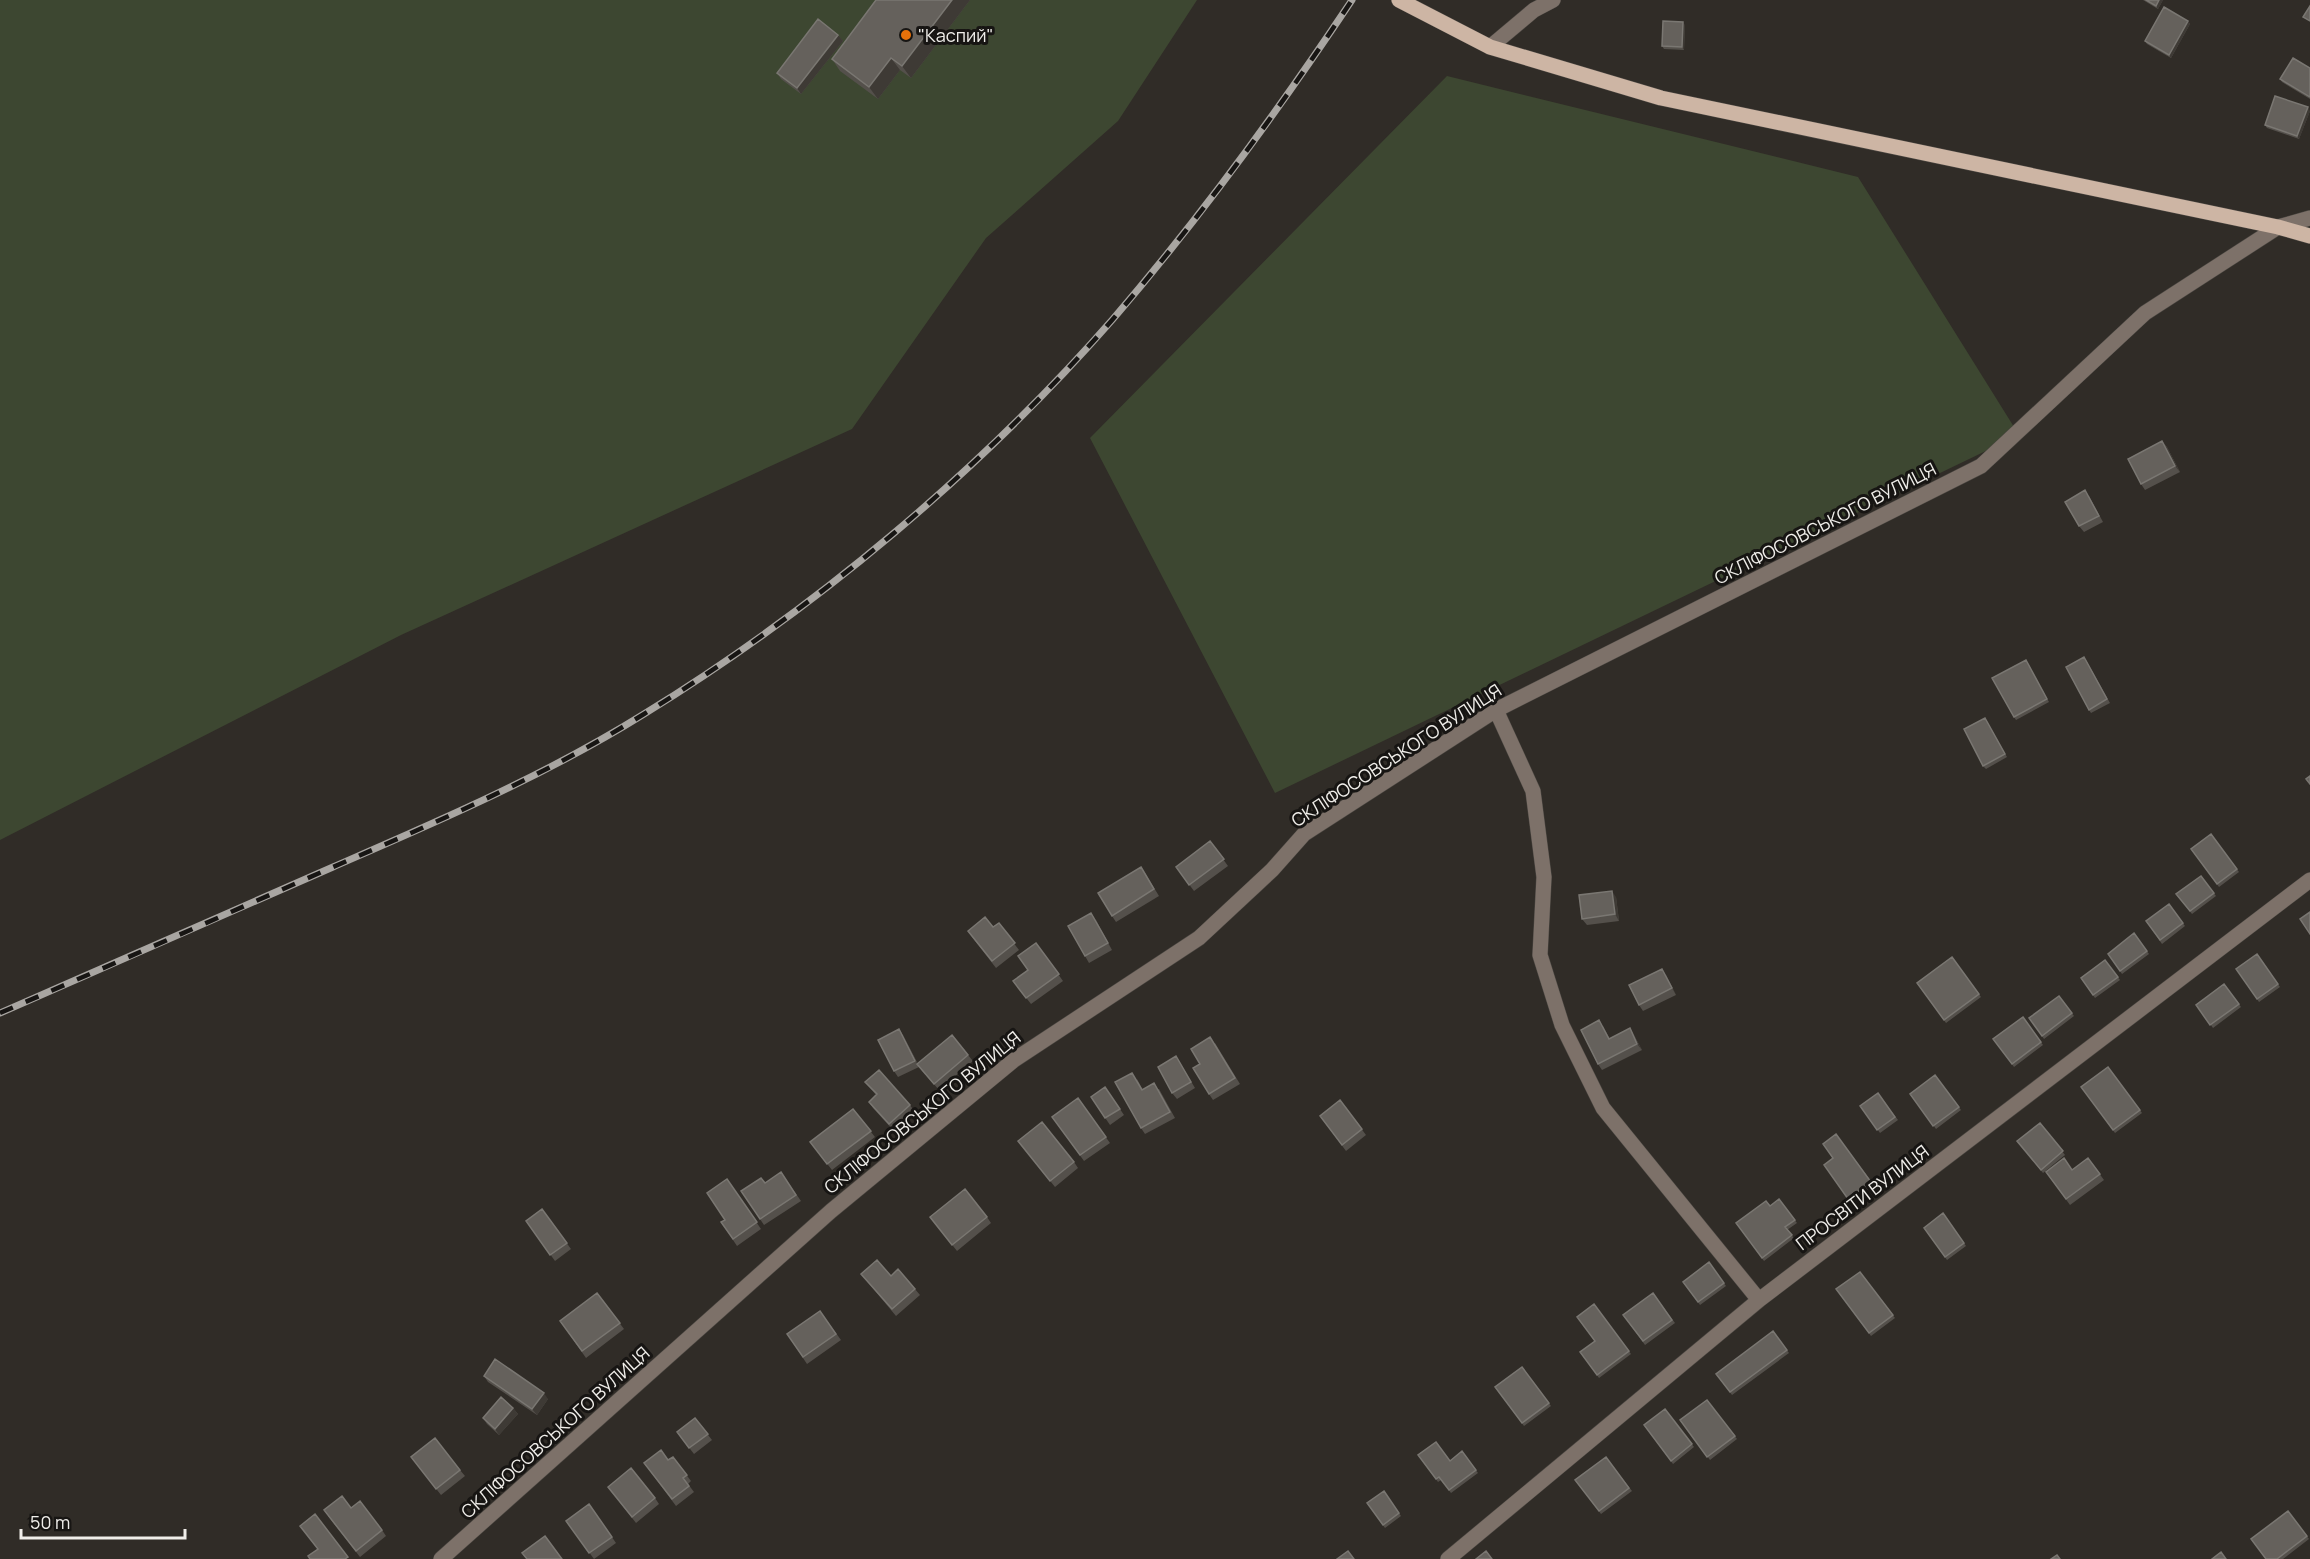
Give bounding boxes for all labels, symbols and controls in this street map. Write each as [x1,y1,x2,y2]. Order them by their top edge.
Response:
place label: "Каспий" [918,23,993,47]
marker: "Каспий" [899,28,913,42]
street label: СКЛІФОСОВСЬКОГО ВУЛИЦЯ [1710,456,1940,590]
street label: СКЛІФОСОВСЬКОГО ВУЛИЦЯ [1286,678,1506,832]
street label: СКЛІФОСОВСЬКОГО ВУЛИЦЯ [819,1025,1025,1199]
street label: ПРОСВІТИ ВУЛИЦЯ [1791,1139,1933,1255]
street label: СКЛІФОСОВСЬКОГО ВУЛИЦЯ [456,1341,654,1523]
scale bar [21,1502,184,1540]
text: 50 m [30,1510,70,1534]

